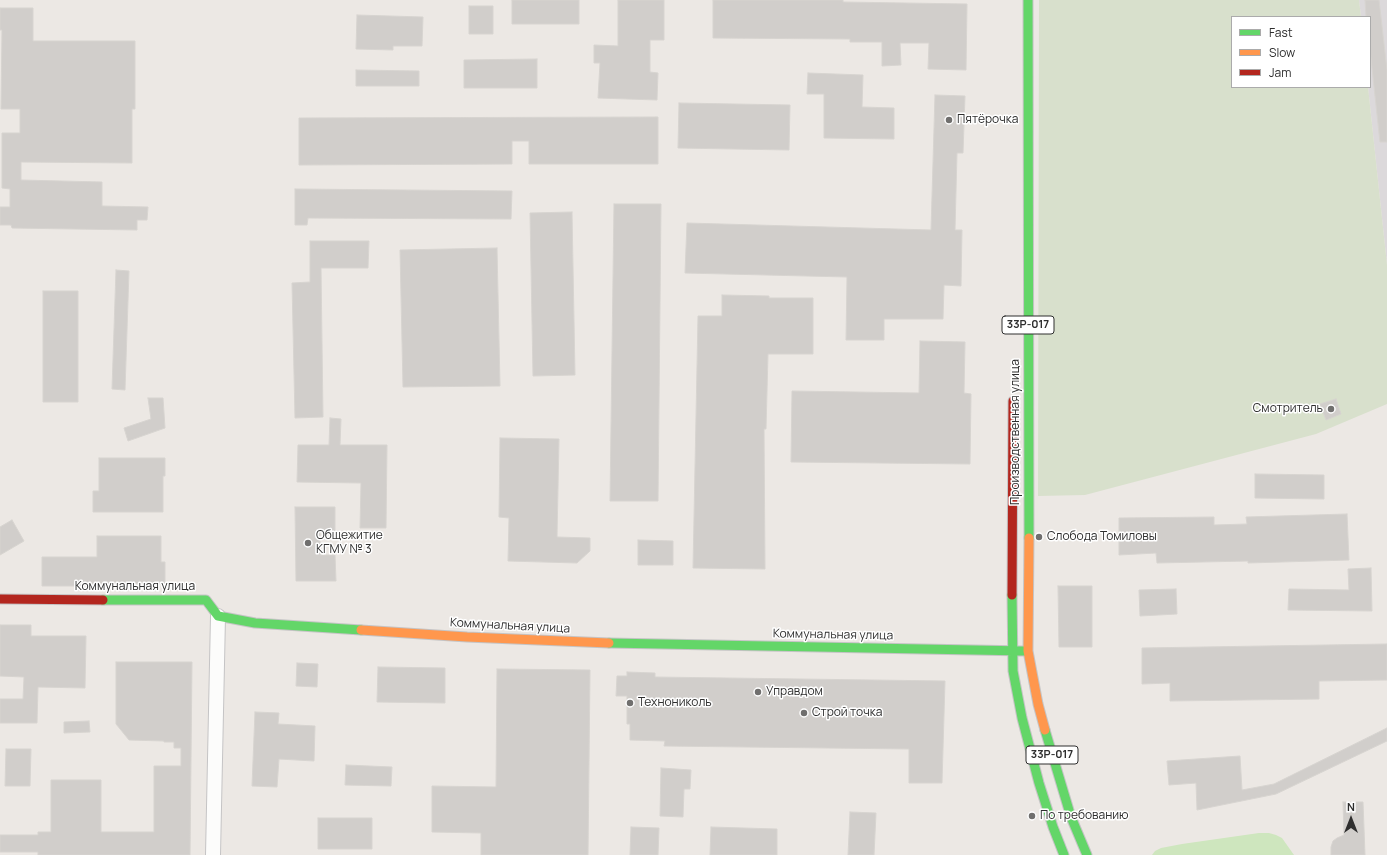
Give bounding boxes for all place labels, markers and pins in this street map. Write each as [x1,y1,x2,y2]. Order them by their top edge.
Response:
place label: Пятёрочка [957,113,1018,127]
marker: Пятёрочка [944,115,954,125]
place label: Смотритель [1253,402,1323,416]
marker: Смотритель [1326,404,1336,414]
place label: Общежитие КГМУ № 3 [316,529,383,557]
place label: Слобода Томиловы [1047,530,1157,544]
marker: Слобода Томиловы [1034,532,1044,542]
marker: Общежитие КГМУ № 3 [303,538,313,548]
place label: Управдом [766,685,823,699]
marker: Управдом [753,687,763,697]
place label: Технониколь [638,696,712,710]
marker: Технониколь [625,698,635,708]
place label: Строй точка [812,706,882,720]
marker: Строй точка [799,708,809,718]
place label: По требованию [1040,809,1129,823]
marker: По требованию [1027,811,1037,821]

